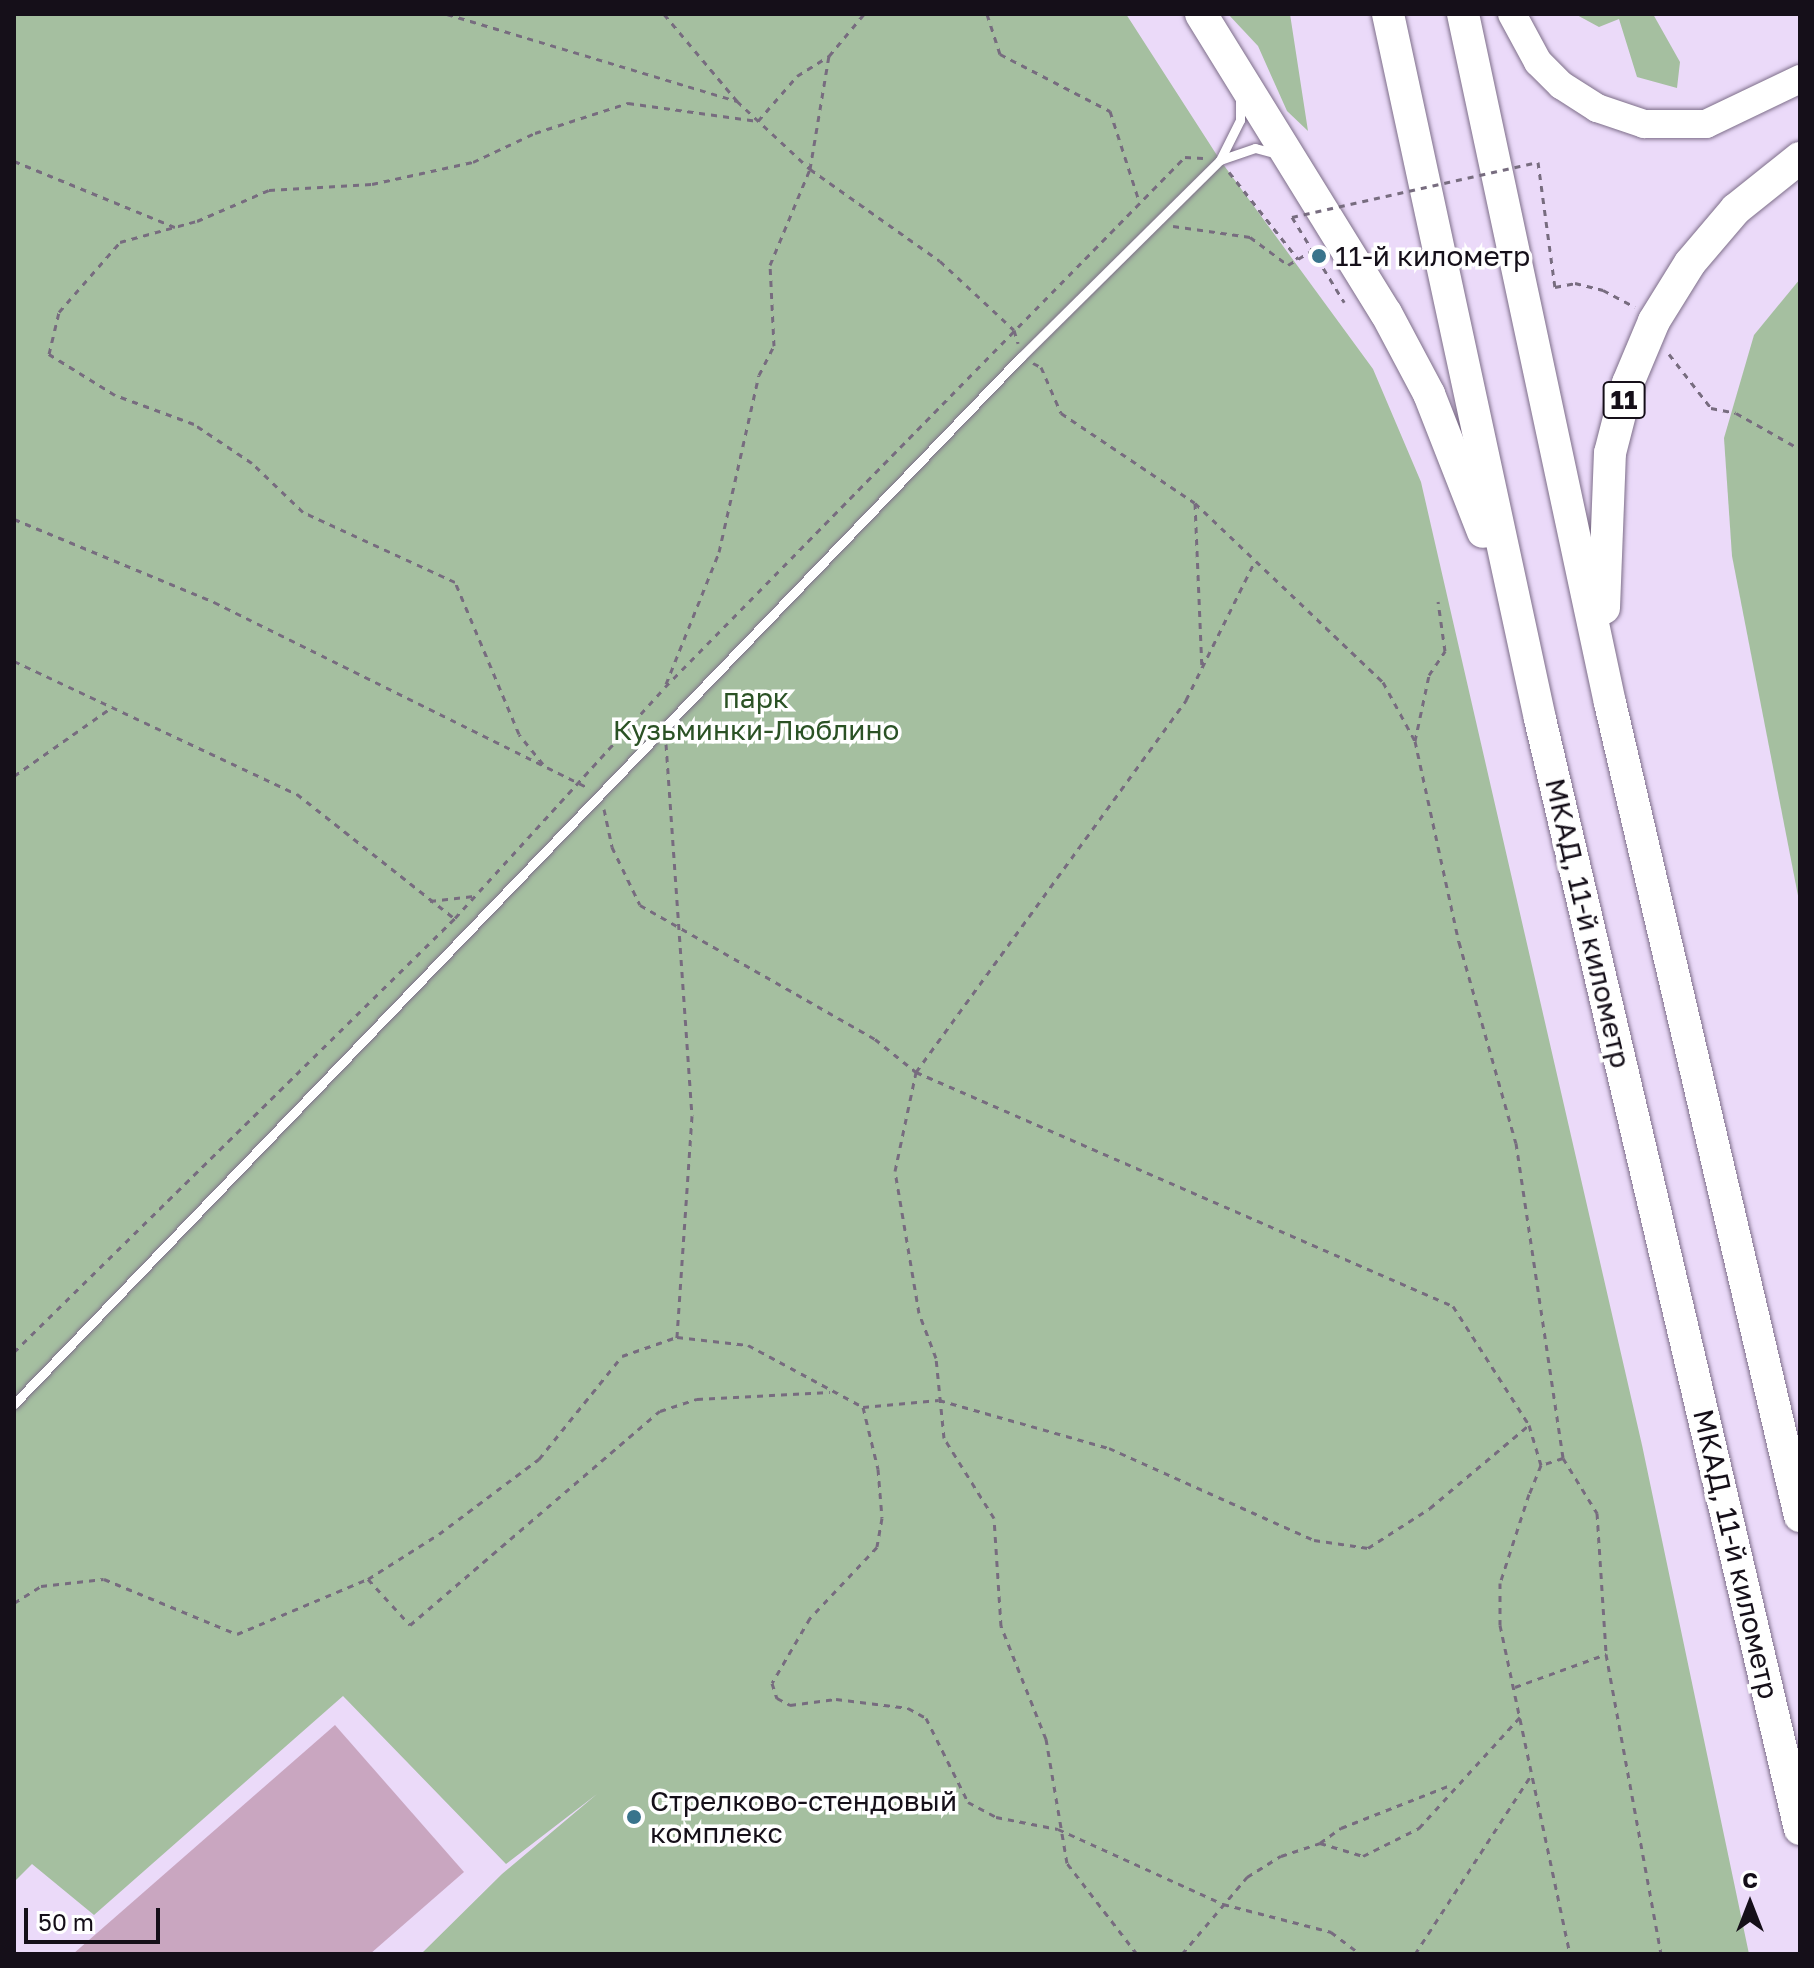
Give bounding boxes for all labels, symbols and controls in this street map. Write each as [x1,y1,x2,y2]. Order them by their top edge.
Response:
place label: 11-й километр [1335,239,1530,273]
marker: 11-й километр [1310,247,1328,265]
road number: 11 [1602,378,1646,422]
park label: парк Кузьминки-Люблино [613,681,899,747]
street label: МКАД, 11-й километр [1538,775,1638,1071]
street label: МКАД, 11-й километр [1686,1406,1786,1702]
place label: Стрелково-стендовый комплекс [650,1784,957,1850]
marker: Стрелково-стендовый комплекс [625,1808,643,1826]
north arrow [1710,1864,1790,1944]
text: С [1742,1866,1758,1893]
scale bar [28,1892,164,1942]
text: 50 m [38,1907,94,1936]

